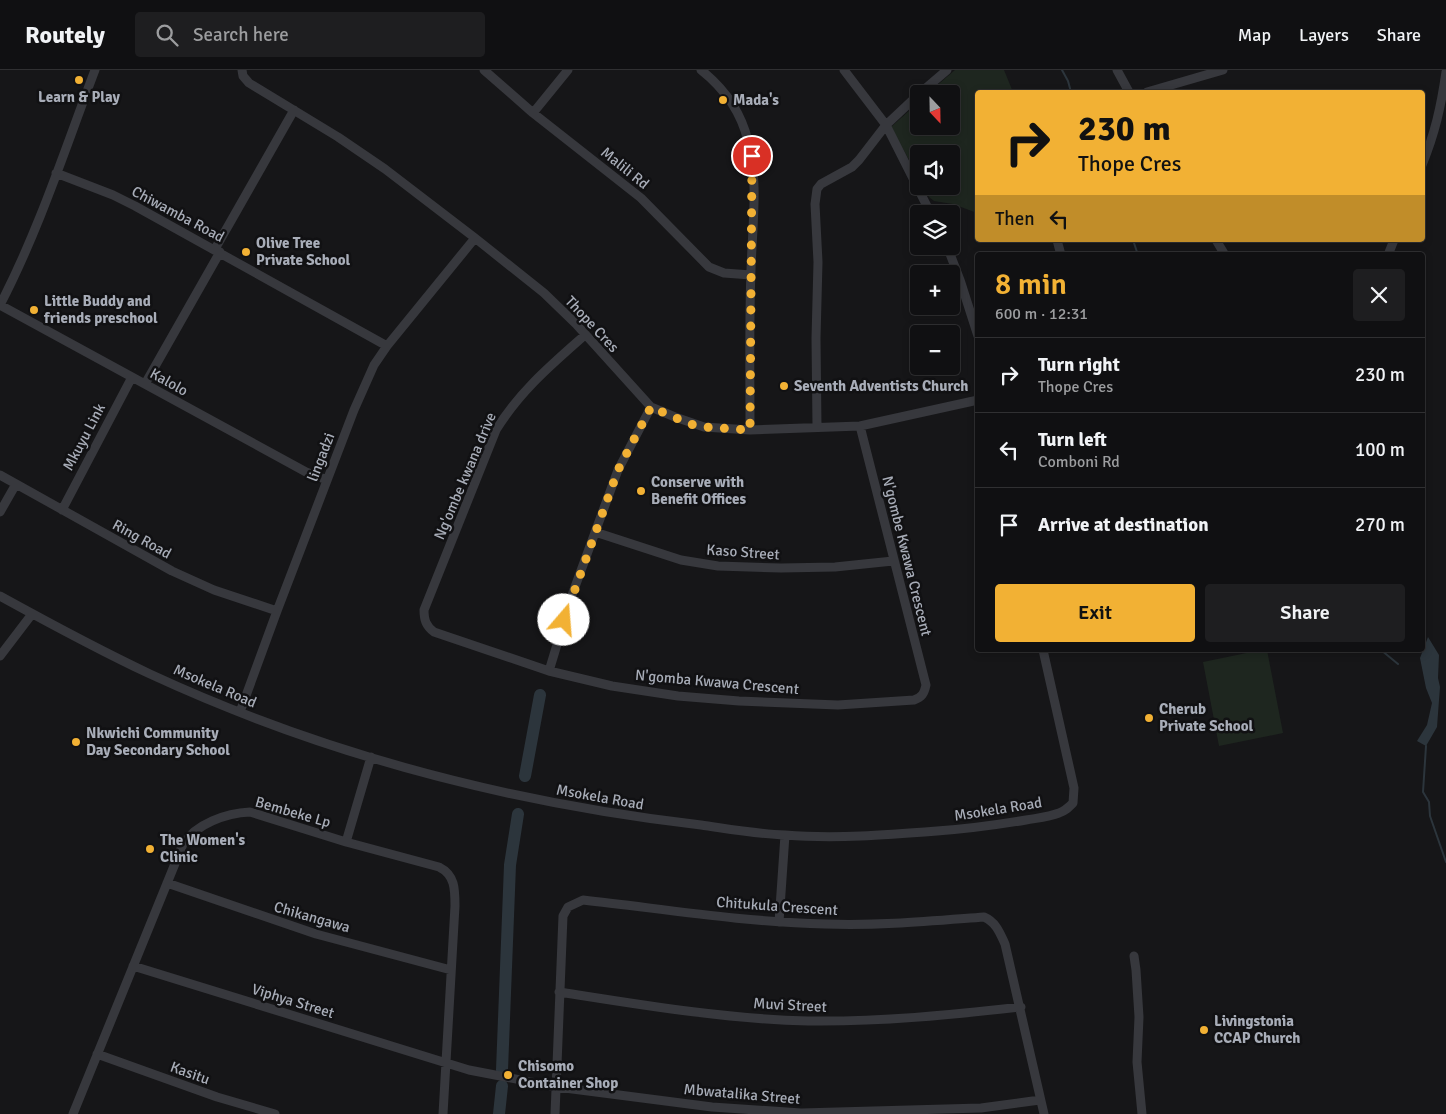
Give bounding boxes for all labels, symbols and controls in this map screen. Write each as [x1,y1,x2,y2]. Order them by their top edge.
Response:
search box [135,12,485,57]
text: Routely [25,20,105,50]
icon: search [153,21,181,49]
text: Search here [193,23,289,47]
text: Map [1238,24,1271,46]
text: Layers [1299,24,1349,46]
text: Share [1377,24,1421,46]
marker: Learn & Play [73,74,85,86]
north arrow [910,85,960,135]
map controls [910,85,960,375]
place label: Learn & Play [38,88,121,106]
place label: Mada's [733,91,779,109]
marker: Mada's [717,94,729,106]
text: 230 m [1078,107,1171,150]
icon: right [995,110,1060,175]
pin [731,135,773,177]
icon: arrive [738,142,766,170]
street label: Malili Rd [597,143,653,193]
button: sound [910,145,960,195]
text: Thope Cres [1078,150,1181,177]
street label: Chiwamba Road [129,182,227,246]
button: layers [910,205,960,255]
icon: left [1045,205,1073,233]
text: Then [995,207,1035,231]
place label: Olive Tree Private School [256,234,351,269]
marker: Olive Tree Private School [240,246,252,258]
button: + [910,265,960,315]
text: 8 min [995,266,1067,303]
button: close [1353,269,1405,321]
place label: Little Buddy and friends preschool [43,292,158,327]
street label: Thope Cres [561,292,623,356]
marker: Little Buddy and friends preschool [28,304,40,316]
text: 600 m · 12:31 [995,304,1088,324]
button: − [910,325,960,375]
text: Turn right [1038,353,1120,377]
icon: right [995,361,1023,389]
text: 230 m [1355,363,1405,387]
street label: Kalolo [147,364,191,400]
place label: Seventh Adventists Church [794,377,968,395]
text: Thope Cres [1038,377,1113,397]
marker: Seventh Adventists Church [778,380,790,392]
street label: Mkuyu Link [59,400,109,474]
street label: Ng'ombe kwana drive [430,410,500,542]
text: Turn left [1038,428,1107,452]
street label: lingadzi [304,430,338,484]
icon: left [995,436,1023,464]
text: 100 m [1355,438,1405,462]
text: Comboni Rd [1038,452,1120,472]
place label: Conserve with Benefit Offices [651,473,747,508]
street label: N'gombe Kwawa Crescent [878,474,936,638]
marker: Conserve with Benefit Offices [635,485,647,497]
icon: arrive [995,511,1023,539]
text: Arrive at destination [1038,513,1209,537]
text: 270 m [1355,513,1405,537]
street label: Ring Road [109,515,175,563]
street label: Kaso Street [706,540,780,564]
button: Exit [995,584,1195,642]
button: Share [1205,584,1405,642]
position arrow [537,593,589,645]
street label: Msokela Road [171,660,259,712]
street label: N'gomba Kwawa Crescent [634,666,800,698]
place label: Cherub Private School [1159,700,1254,735]
marker: Cherub Private School [1143,712,1155,724]
place label: Nkwichi Community Day Secondary School [86,724,230,759]
marker: Nkwichi Community Day Secondary School [70,736,82,748]
street label: Msokela Road [555,780,645,814]
street label: Bembeke Lp [253,793,333,831]
street label: Msokela Road [953,793,1043,825]
place label: The Women's Clinic [160,831,246,866]
marker: The Women's Clinic [144,843,156,855]
street label: Chitukula Crescent [716,893,838,919]
street label: Chikangawa [272,898,352,936]
street label: Viphya Street [250,980,336,1022]
street label: Muvi Street [753,994,827,1016]
place label: Livingstonia CCAP Church [1214,1012,1300,1047]
marker: Livingstonia CCAP Church [1198,1024,1210,1036]
place label: Chisomo Container Shop [518,1057,618,1092]
street label: Kasitu [168,1058,212,1088]
marker: Chisomo Container Shop [502,1069,514,1081]
street label: Mbwatalika Street [683,1080,801,1108]

